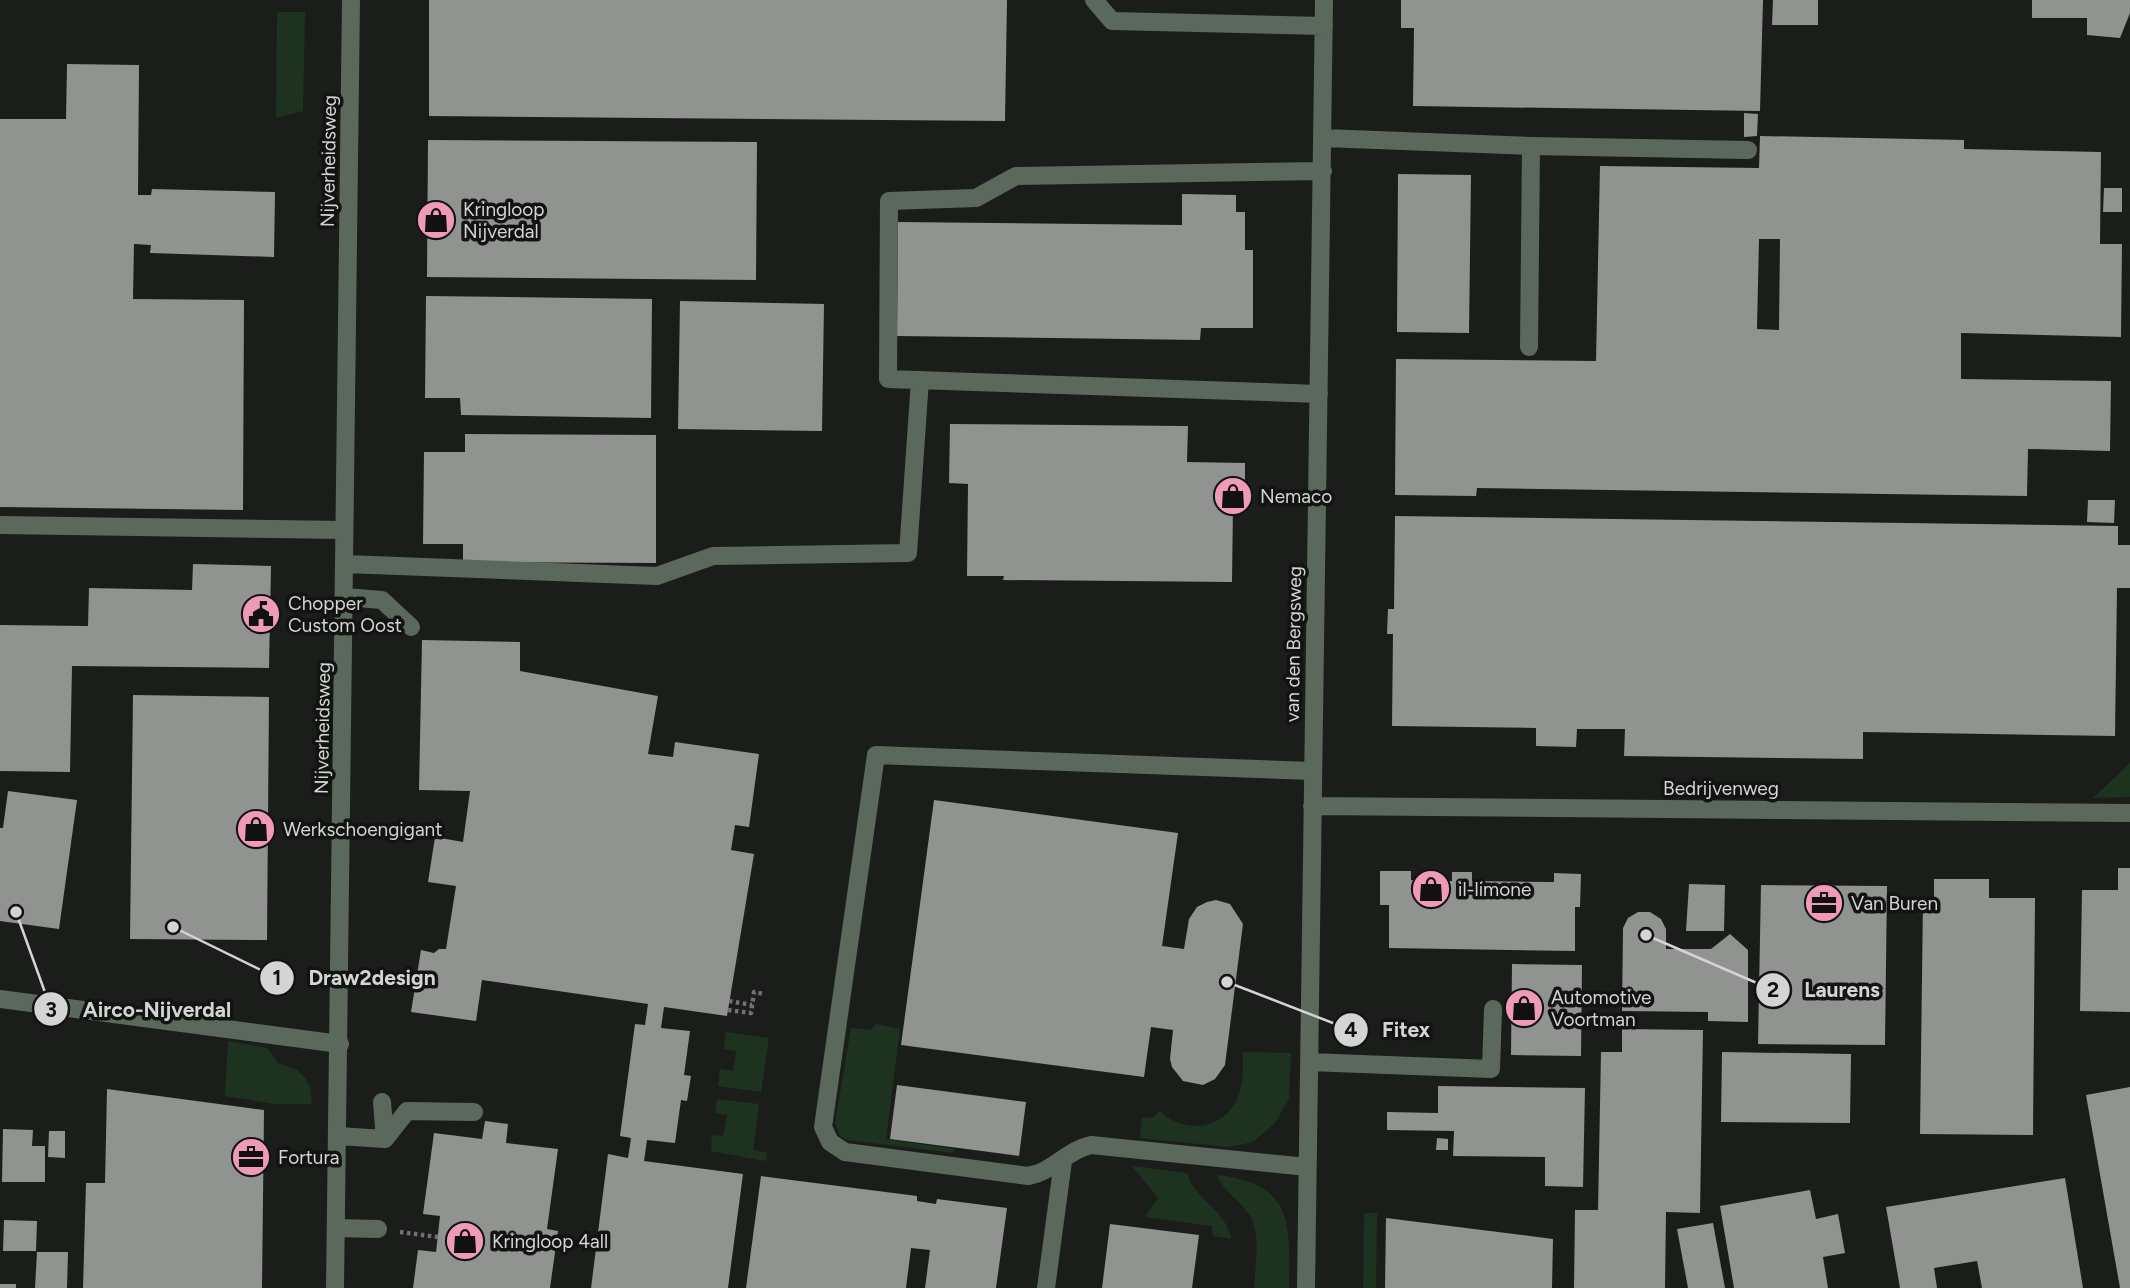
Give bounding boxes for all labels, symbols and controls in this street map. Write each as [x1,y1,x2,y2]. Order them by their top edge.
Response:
street label: Nijverheidsweg [316,95,341,227]
place label: Kringloop Nijverdal [463,198,545,243]
shop icon: Kringloop Nijverdal [415,199,457,241]
shop icon: Nemaco [1212,475,1254,517]
place label: Nemaco [1260,485,1332,508]
street label: van den Bergsweg [1281,566,1306,722]
place label: Chopper Custom Oost [288,592,402,637]
public building icon: Chopper Custom Oost [240,593,282,635]
street label: Nijverheidsweg [310,662,335,794]
street label: Bedrijvenweg [1663,777,1779,800]
shop icon: Werkschoengigant [235,808,277,850]
place label: Werkschoengigant [283,818,442,841]
shop icon: il-limone [1410,868,1452,910]
place label: il-limone [1458,878,1531,901]
office icon: Van Buren [1803,882,1845,924]
place label: Van Buren [1851,892,1938,915]
callout: Draw2design [259,957,450,999]
text: 1 [273,965,281,990]
text: Draw2design [308,965,436,990]
callout: Laurens [1755,969,1894,1011]
text: 2 [1767,977,1779,1002]
text: Laurens [1804,977,1880,1002]
place label: Automotive Voortman [1551,986,1651,1031]
shop icon: Automotive Voortman [1503,987,1545,1029]
callout: Airco-Nijverdal [34,988,245,1030]
text: 3 [45,997,57,1022]
text: Airco-Nijverdal [83,997,231,1022]
callout: Fitex [1333,1009,1444,1051]
text: 4 [1344,1017,1358,1042]
text: Fitex [1382,1017,1431,1042]
office icon: Fortura [230,1136,272,1178]
place label: Fortura [278,1146,340,1169]
shop icon: Kringloop 4all [444,1220,486,1262]
place label: Kringloop 4all [492,1230,608,1253]

